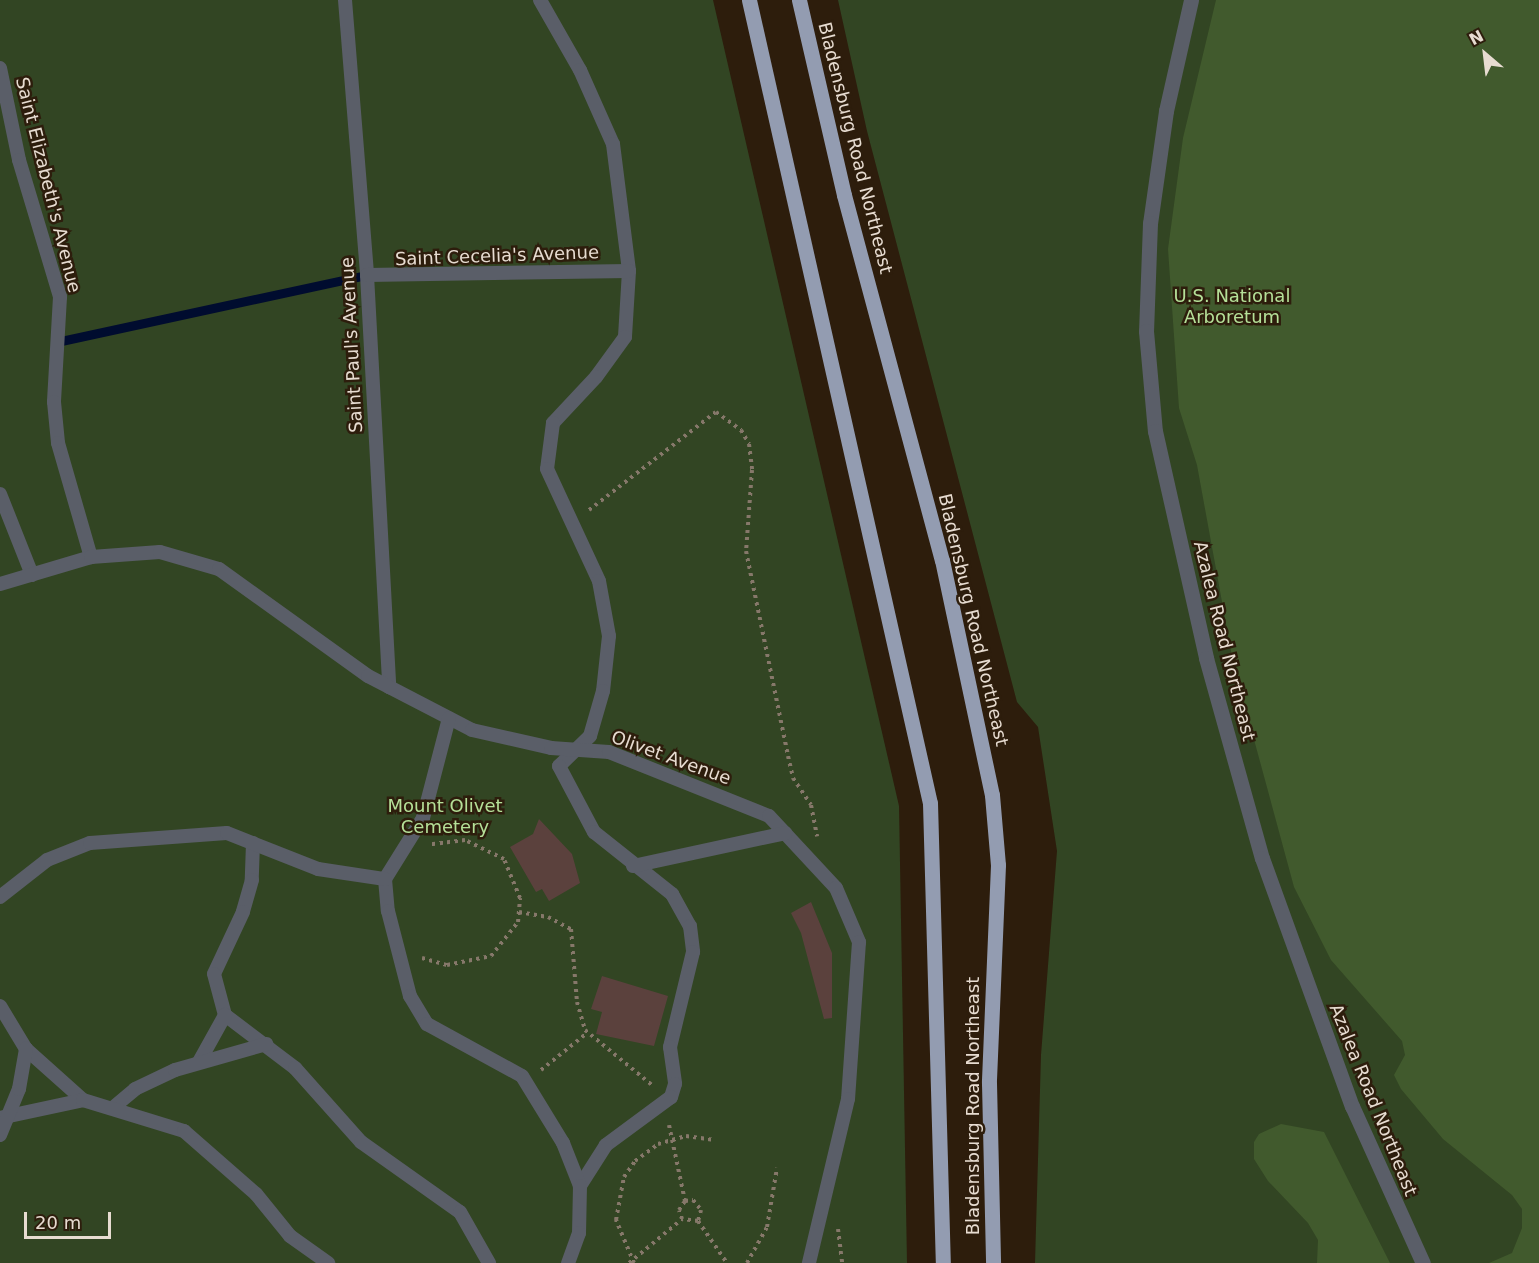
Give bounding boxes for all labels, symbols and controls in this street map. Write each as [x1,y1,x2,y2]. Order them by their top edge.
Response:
street label: Bladensburg Road Northeast [813,20,897,276]
north arrow [1455,24,1515,84]
text: N [1466,26,1487,49]
street label: Saint Elizabeth's Avenue [11,75,85,295]
street label: Saint Cecelia's Avenue [395,242,599,270]
street label: Saint Paul's Avenue [337,257,367,433]
park label: U.S. National Arboretum [1174,286,1290,328]
street label: Bladensburg Road Northeast [933,492,1013,748]
street label: Azalea Road Northeast [1189,539,1259,743]
street label: Olivet Avenue [608,726,734,790]
park label: Mount Olivet Cemetery [387,796,503,838]
street label: Bladensburg Road Northeast [962,977,984,1235]
street label: Azalea Road Northeast [1325,1001,1421,1199]
scale bar [27,1200,114,1238]
text: 20 m [35,1212,81,1233]

